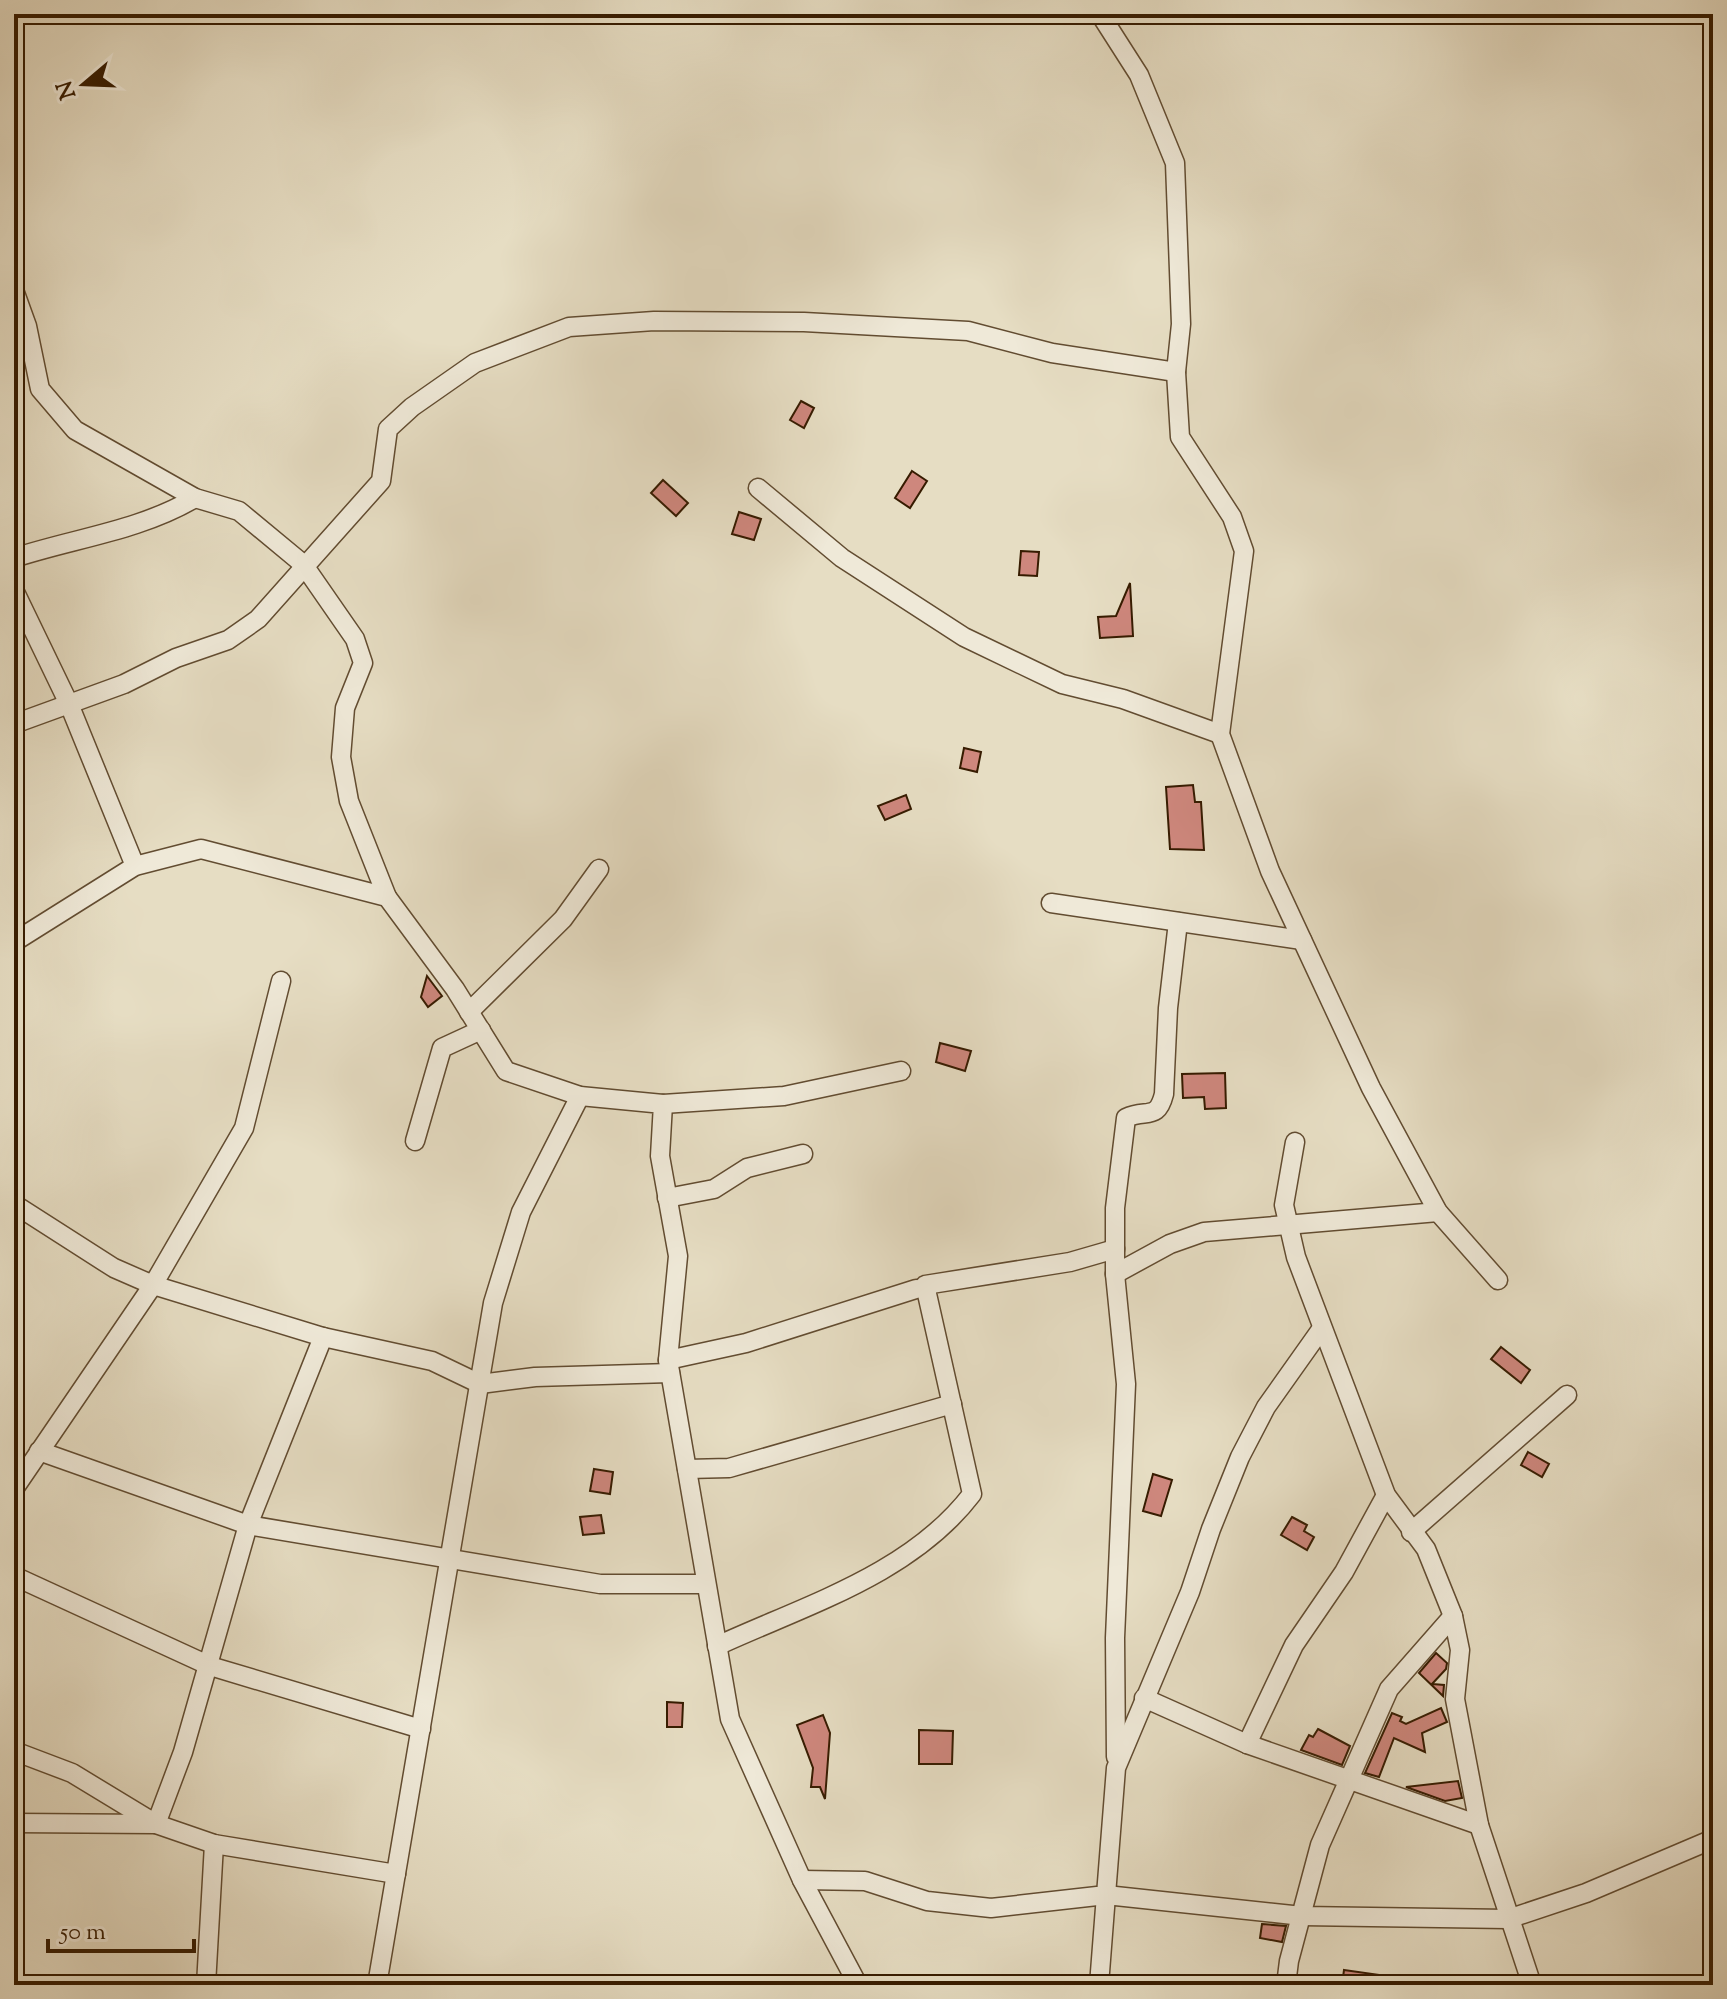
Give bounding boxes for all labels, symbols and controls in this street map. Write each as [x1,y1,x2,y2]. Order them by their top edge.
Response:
north arrow [44,44,124,124]
text: N [50,76,86,103]
scale bar [48,1903,194,1953]
text: 50 m [58,1916,106,1950]

